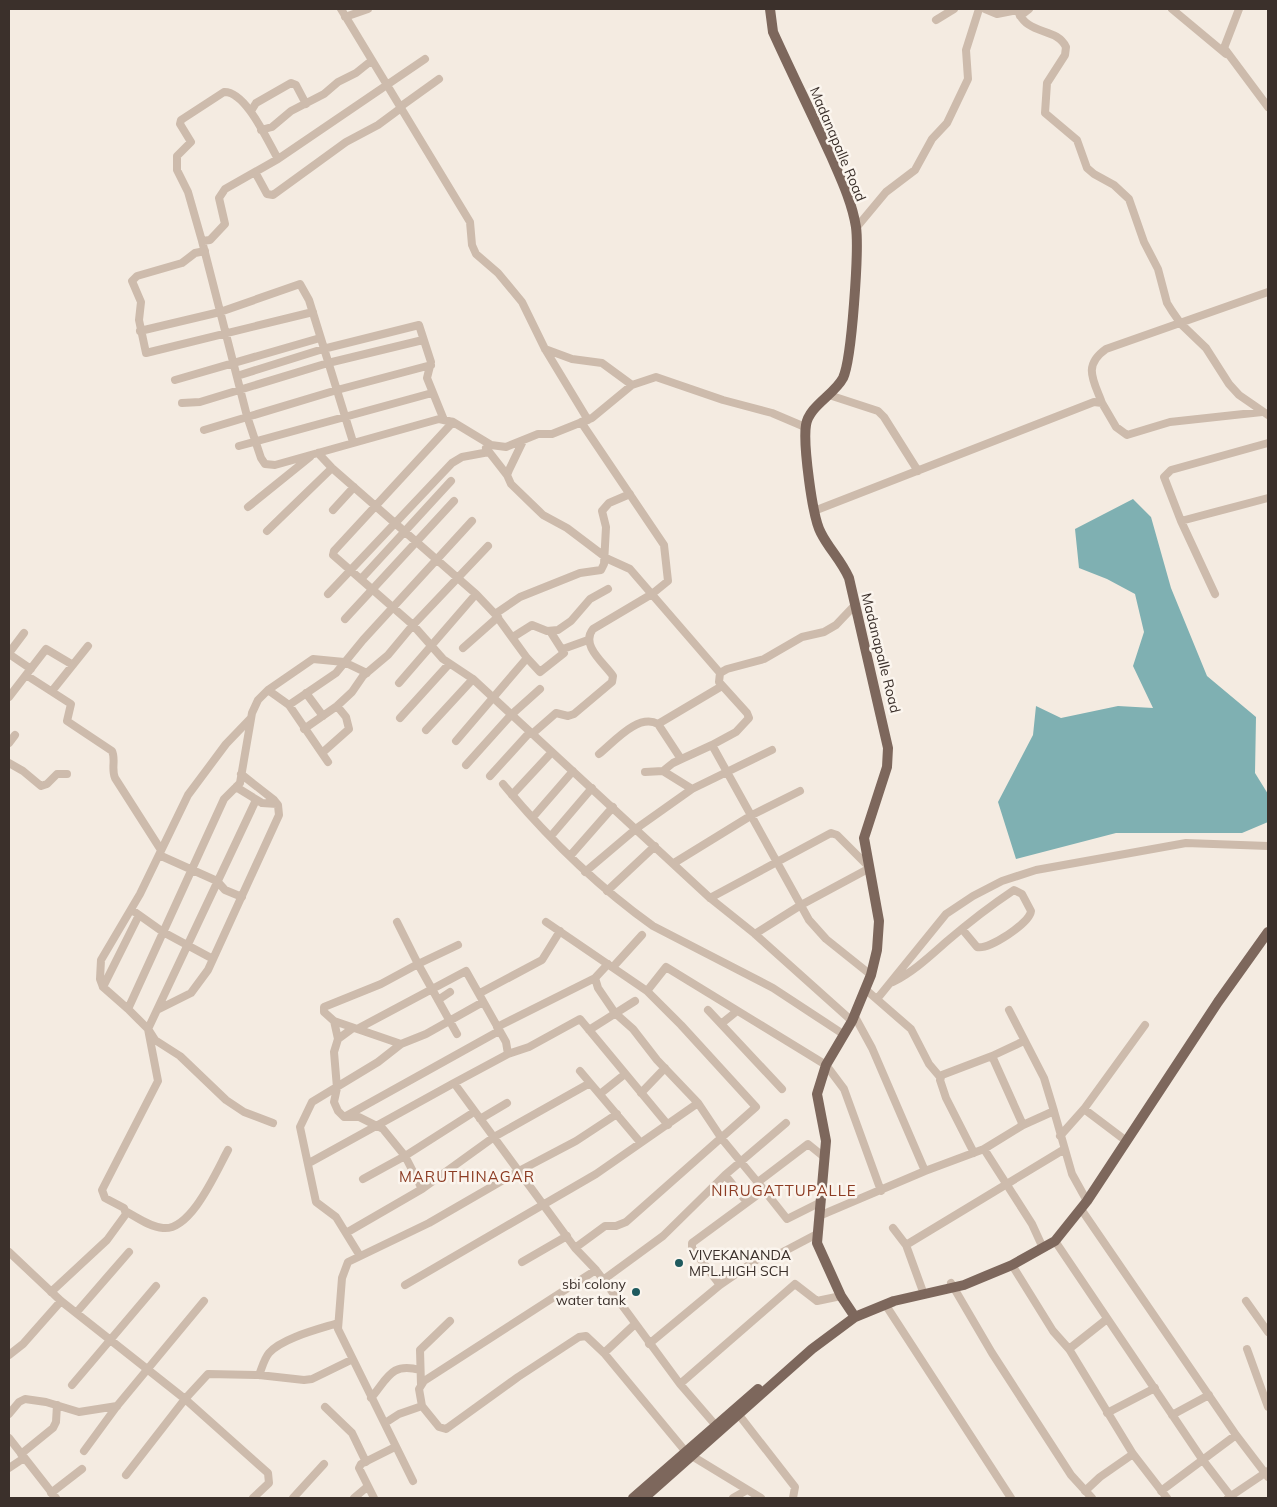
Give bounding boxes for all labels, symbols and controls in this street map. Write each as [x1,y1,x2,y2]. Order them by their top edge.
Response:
street label: Madanapalle Road [806,84,870,204]
street label: Madanapalle Road [857,591,905,715]
district label: MARUTHINAGAR [399,1167,535,1186]
district label: NIRUGATTUPALLE [711,1181,857,1200]
place label: VIVEKANANDA MPL.HIGH SCH [689,1246,792,1280]
marker: VIVEKANANDA MPL.HIGH SCH [673,1257,685,1269]
place label: sbi colony water tank [556,1275,627,1309]
marker: sbi colony water tank [630,1286,642,1298]

